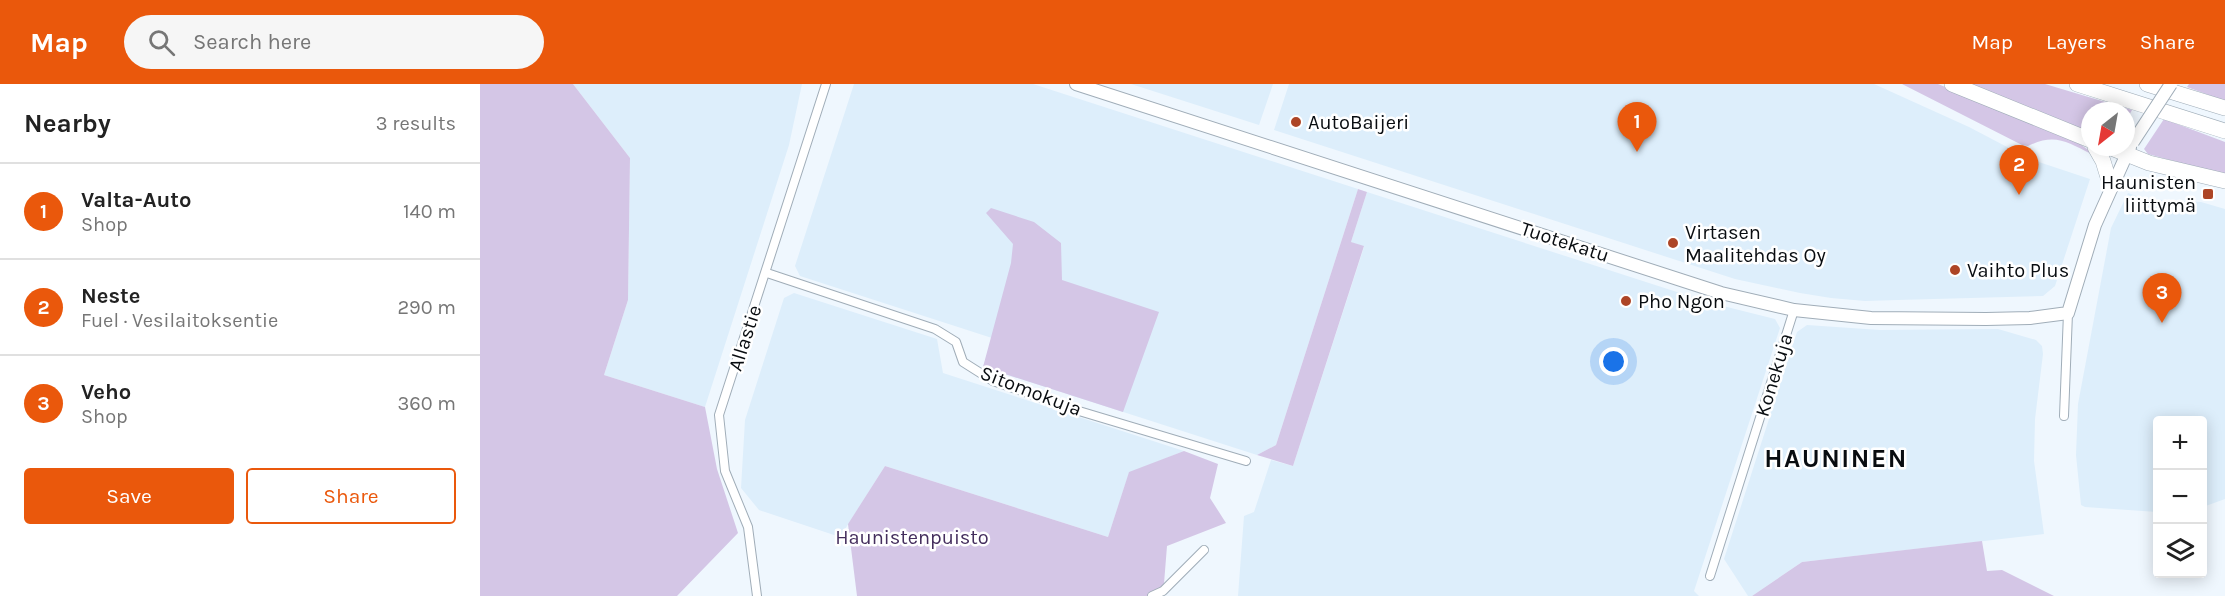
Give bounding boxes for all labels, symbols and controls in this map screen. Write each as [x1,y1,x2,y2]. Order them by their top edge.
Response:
search box [124,15,544,69]
text: Map [30,26,88,59]
icon: search [145,26,178,59]
text: Search here [193,29,311,55]
text: Map [1971,30,2013,54]
text: Layers [2046,30,2107,54]
text: Share [2140,30,2195,54]
north arrow [2081,102,2135,156]
pin: 1 [1618,103,1656,152]
text: Nearby [24,108,111,139]
place label: AutoBaijeri [1308,111,1409,134]
text: 3 results [376,112,456,135]
marker: AutoBaijeri [1289,115,1303,129]
pin: 2 [2000,146,2038,195]
place label: Haunisten liittymä [2101,171,2196,217]
text: Valta-Auto [81,187,191,213]
marker: Haunisten liittymä [2201,187,2215,201]
text: 1 [40,200,47,223]
text: 140 m [403,200,456,223]
text: Shop [81,213,128,236]
street label: Tuotekatu [1518,217,1612,267]
place label: Virtasen Maalitehdas Oy [1685,221,1826,267]
marker: Virtasen Maalitehdas Oy [1666,236,1680,250]
place label: Vaihto Plus [1967,259,2069,282]
marker: Vaihto Plus [1948,263,1962,277]
pin: 3 [2142,274,2182,323]
text: Neste [81,283,140,309]
place label: Pho Ngon [1638,290,1725,313]
marker: Pho Ngon [1619,294,1633,308]
text: 2 [37,296,50,319]
text: 290 m [397,296,456,319]
street label: Allastie [724,302,766,374]
text: Fuel · Vesilaitoksentie [81,309,278,332]
street label: Konekuja [1750,330,1798,420]
your location [1599,347,1628,376]
street label: Sitomokuja [977,361,1085,421]
text: Veho [81,379,131,405]
text: 3 [37,392,50,415]
text: 360 m [397,392,456,415]
text: Shop [81,405,128,428]
map controls [2153,416,2207,578]
button: + [2153,416,2207,470]
district label: HAUNINEN [1764,443,1908,474]
button: Save [24,468,234,524]
button: Share [246,468,456,524]
button: − [2153,470,2207,524]
button: layers [2153,524,2207,578]
park label: Haunistenpuisto [835,526,989,549]

